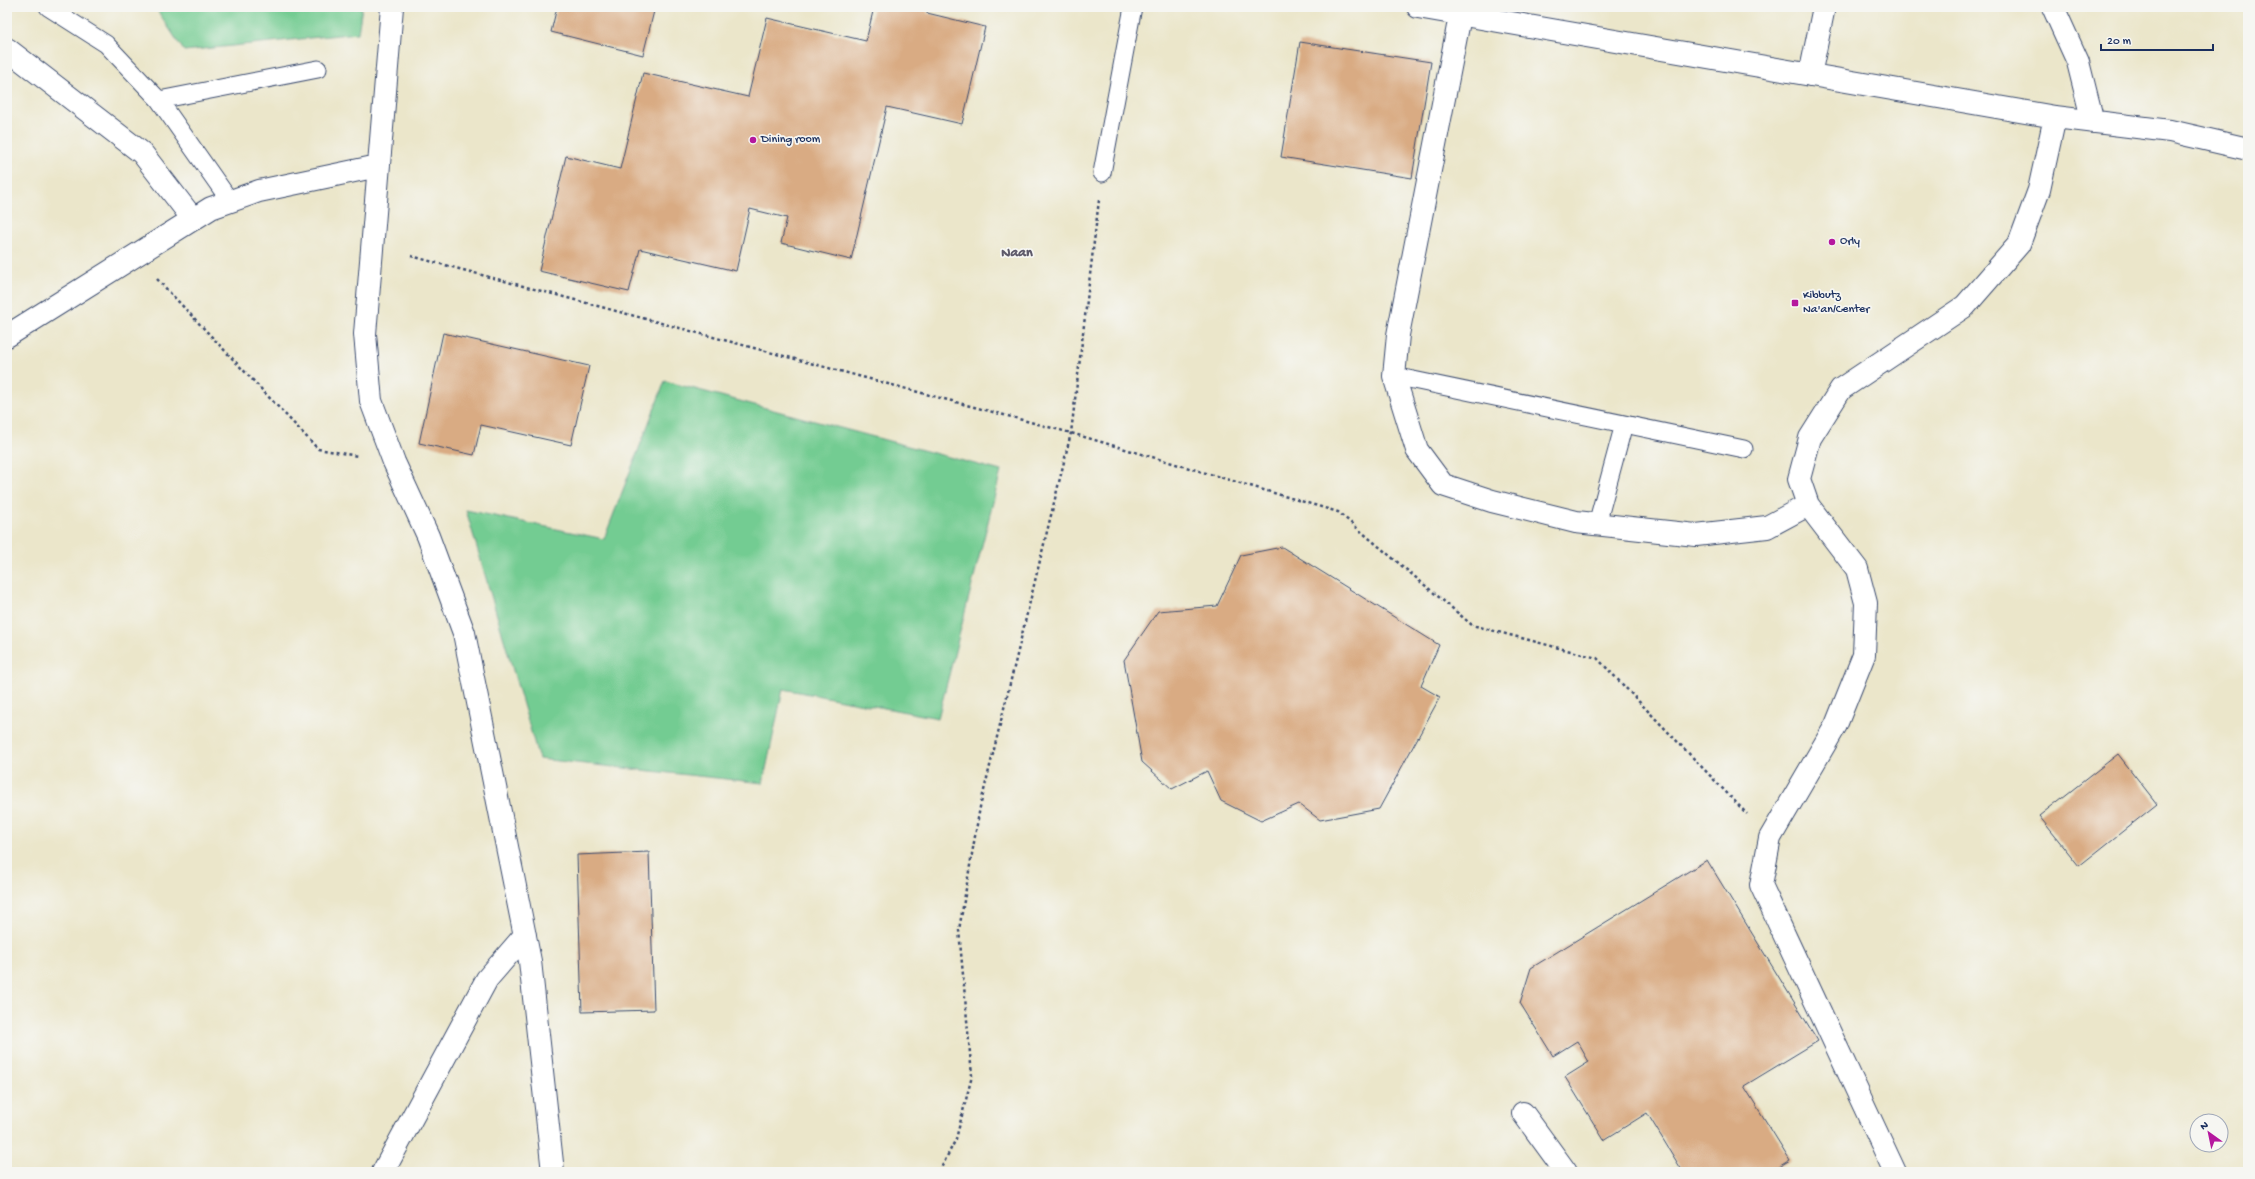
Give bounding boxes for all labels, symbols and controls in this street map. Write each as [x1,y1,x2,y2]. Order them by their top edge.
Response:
scale bar [2101,26,2213,52]
text: 20 m [2107,35,2132,49]
place label: Dining room [760,133,821,147]
marker: Dining room [748,135,758,145]
place label: Orly [1840,235,1860,249]
marker: Orly [1827,237,1837,247]
district label: Naan [1001,245,1033,262]
place label: Kibbutz Na'an/Center [1803,289,1871,317]
marker: Kibbutz Na'an/Center [1790,298,1800,308]
north arrow [2189,1113,2229,1153]
text: N [2198,1119,2211,1133]

